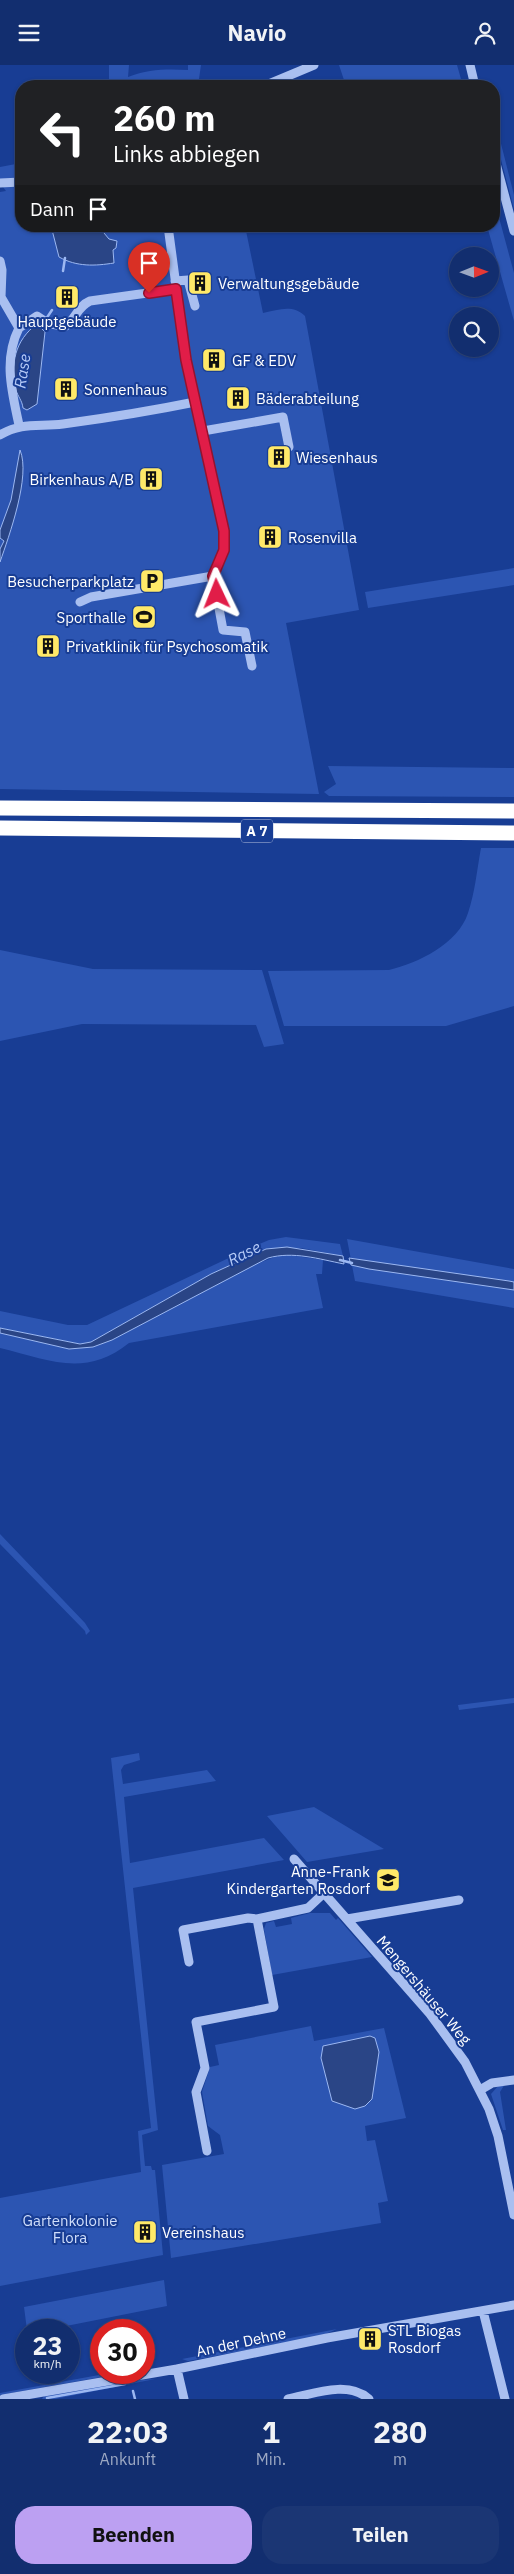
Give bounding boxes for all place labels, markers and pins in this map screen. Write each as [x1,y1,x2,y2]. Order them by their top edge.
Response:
pin [128,242,170,293]
building icon: Verwaltungsgebäude [187,270,213,296]
place label: Verwaltungsgebäude [218,274,360,293]
building icon: Hauptgebäude [54,284,80,310]
place label: Hauptgebäude [17,312,117,331]
building icon: GF & EDV [201,347,227,373]
place label: GF & EDV [232,351,296,370]
building icon: Sonnenhaus [53,376,79,402]
place label: Sonnenhaus [84,380,167,399]
building icon: Bäderabteilung [225,385,251,411]
place label: Bäderabteilung [256,389,359,408]
building icon: Wiesenhaus [266,444,292,470]
place label: Wiesenhaus [296,448,378,467]
building icon: Birkenhaus A/B [138,466,164,492]
place label: Birkenhaus A/B [29,470,134,489]
building icon: Rosenvilla [257,524,283,550]
place label: Rosenvilla [288,528,357,547]
parking icon: Besucherparkplatz [139,568,165,594]
place label: Besucherparkplatz [7,572,134,591]
sports icon: Sporthalle [131,604,157,630]
place label: Sporthalle [57,608,126,627]
building icon: Privatklinik für Psychosomatik [35,633,61,659]
place label: Privatklinik für Psychosomatik [66,637,268,656]
place label: Anne-Frank Kindergarten Rosdorf [227,1862,370,1898]
school or university icon: Anne-Frank Kindergarten Rosdorf [375,1867,401,1893]
building icon: Vereinshaus [132,2219,158,2245]
place label: Vereinshaus [162,2223,245,2242]
place label: STL Biogas Rosdorf [388,2321,461,2357]
building icon: STL Biogas Rosdorf [357,2326,383,2352]

